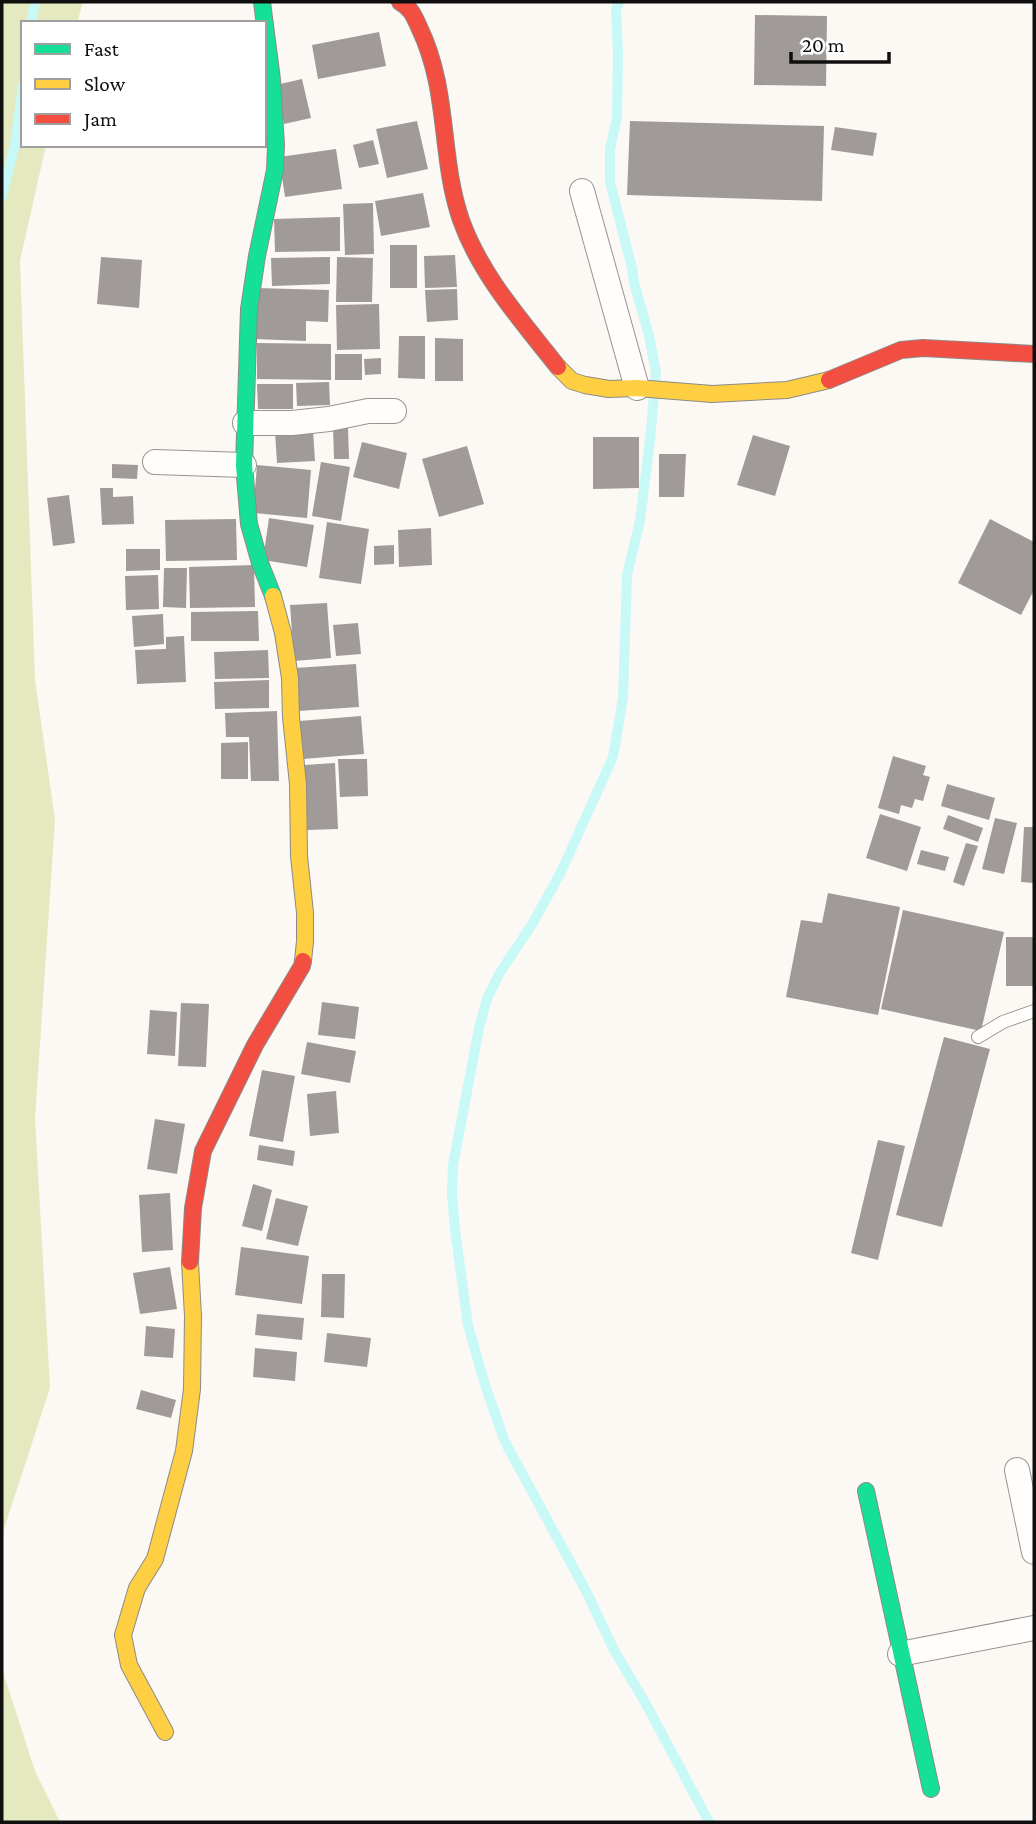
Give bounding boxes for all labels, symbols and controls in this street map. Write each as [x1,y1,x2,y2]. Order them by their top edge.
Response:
legend [21,21,266,147]
scale bar [791,21,889,65]
text: 20 m [802,33,845,57]
text: Fast [84,37,120,61]
text: Slow [84,72,126,96]
text: Jam [82,107,117,131]

